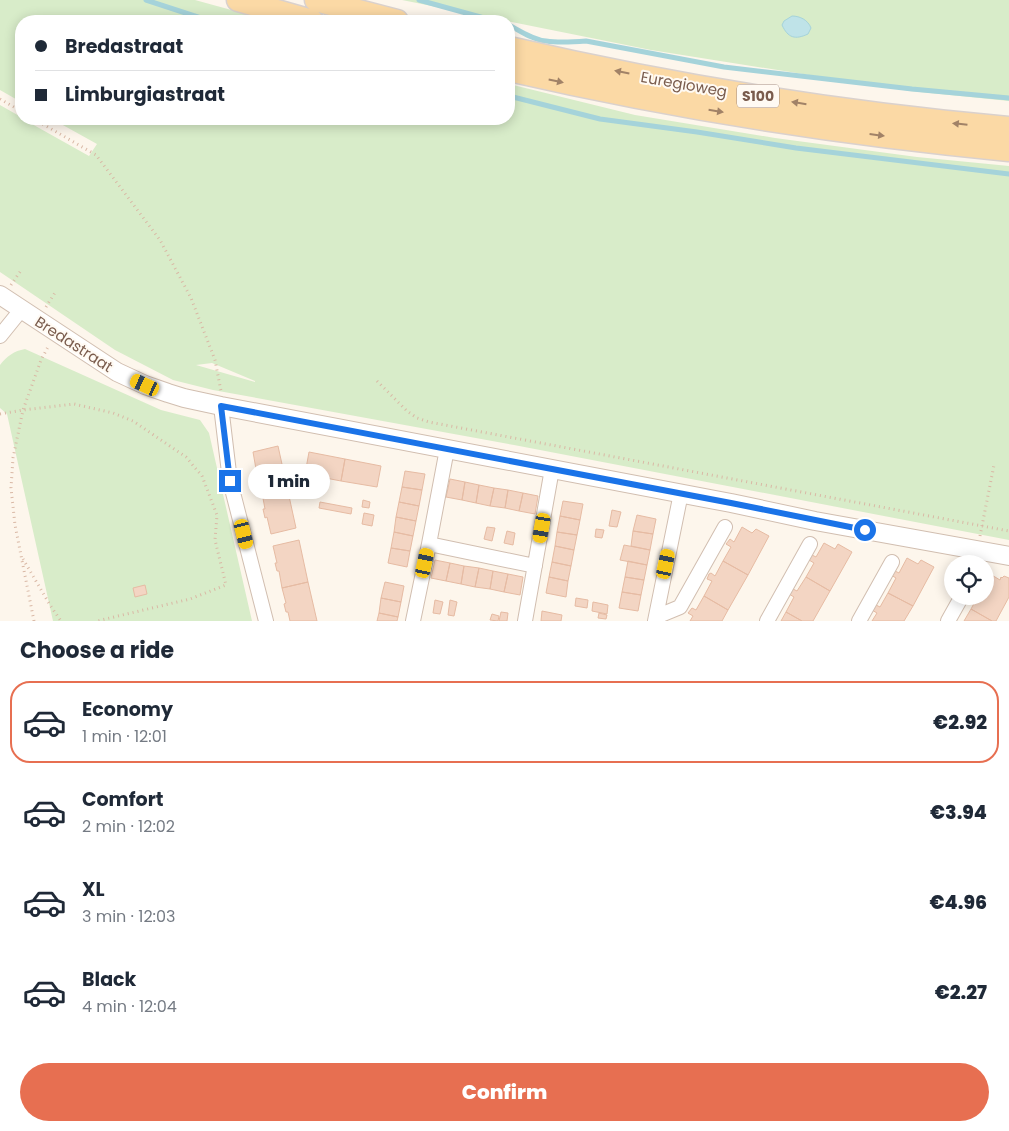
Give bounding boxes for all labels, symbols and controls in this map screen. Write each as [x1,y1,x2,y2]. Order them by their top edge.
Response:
text: Bredastraat [65,33,183,60]
street label: Euregioweg [639,66,729,102]
one-way arrow [614,68,630,76]
one-way arrow [549,77,564,85]
text: Limburgiastraat [65,81,225,108]
road number: S100 [737,84,779,108]
one-way arrow [791,98,807,106]
one-way arrow [708,108,724,116]
one-way arrow [952,119,968,127]
one-way arrow [869,131,885,139]
street label: Bredastraat [31,311,117,377]
car [128,372,161,398]
callout: 1 min [248,464,330,498]
route end [219,470,241,492]
text: 1 min [268,470,310,493]
car [532,512,551,544]
car [233,518,254,550]
route start [854,519,876,541]
car [414,547,435,579]
car [655,548,676,580]
map controls [944,555,994,605]
button: locate [944,555,994,605]
text: Choose a ride [20,635,174,666]
text: Economy [82,696,173,723]
icon: car [22,700,67,745]
text: €2.92 [933,709,987,736]
text: 1 min · 12:01 [82,725,167,748]
text: Comfort [82,786,164,813]
icon: car [22,790,67,835]
text: €3.94 [930,799,987,826]
text: 2 min · 12:02 [82,815,175,838]
text: XL [82,876,105,903]
icon: car [22,880,67,925]
text: €4.96 [930,889,987,916]
text: 3 min · 12:03 [82,905,176,928]
text: Black [82,966,136,993]
icon: car [22,970,67,1015]
text: €2.27 [935,979,987,1006]
text: 4 min · 12:04 [82,995,177,1018]
button: Confirm [20,1063,989,1121]

